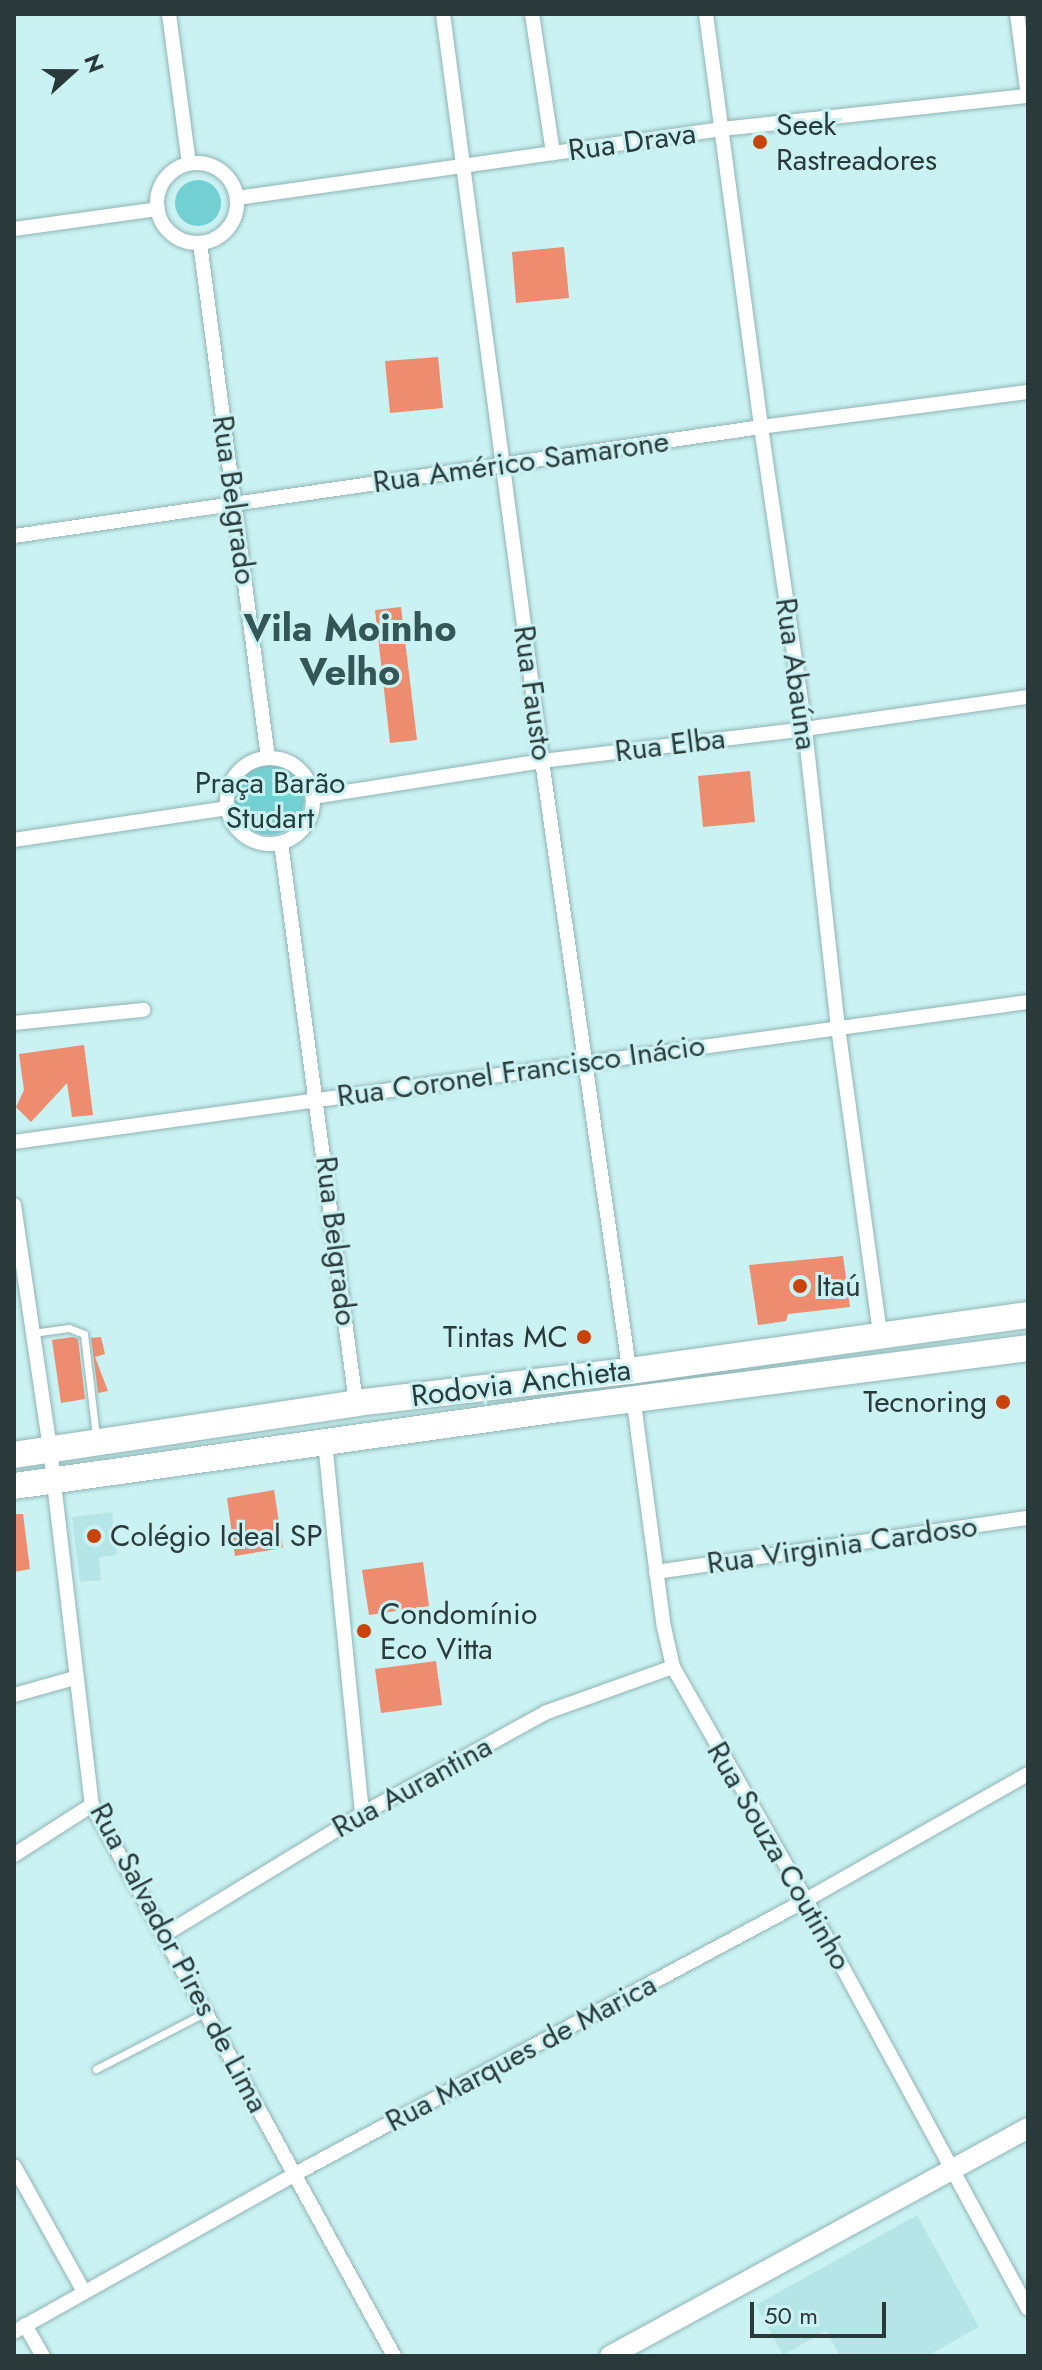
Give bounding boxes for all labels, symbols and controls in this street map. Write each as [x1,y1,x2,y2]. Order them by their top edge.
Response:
north arrow [32,32,112,112]
text: N [76,50,112,77]
place label: Seek Rastreadores [776,107,937,178]
street label: Rua Drava [566,115,698,169]
marker: Seek Rastreadores [751,133,769,151]
street label: Rua Belgrado [204,413,264,587]
street label: Rua Américo Samarone [371,423,671,501]
street label: Rua Abaúna [768,596,824,752]
district label: Vila Moinho Velho [243,605,457,694]
street label: Rua Fausto [506,623,560,763]
street label: Rua Elba [613,720,727,770]
park label: Praça Barão Studart [195,765,345,836]
street label: Rua Coronel Francisco Inácio [335,1027,707,1115]
street label: Rua Belgrado [308,1154,364,1328]
place label: Itaú [816,1268,861,1304]
marker: Itaú [791,1277,809,1295]
place label: Tintas MC [443,1319,568,1355]
marker: Tintas MC [575,1328,593,1346]
street label: Rodovia Anchieta [409,1352,633,1414]
place label: Tecnoring [863,1384,987,1420]
marker: Tecnoring [994,1393,1012,1411]
street label: Rua Virginia Cardoso [705,1508,979,1582]
place label: Colégio Ideal SP [110,1518,323,1554]
marker: Colégio Ideal SP [85,1527,103,1545]
place label: Condomínio Eco Vitta [380,1596,537,1666]
marker: Condomínio Eco Vitta [355,1622,373,1640]
street label: Rua Aurantina [326,1728,498,1846]
street label: Rua Souza Coutinho [699,1736,859,1976]
street label: Rua Salvador Pires de Lima [82,1797,276,2119]
street label: Rua Marques de Marica [380,1966,662,2140]
scale bar [754,2286,890,2336]
text: 50 m [764,2298,818,2333]

